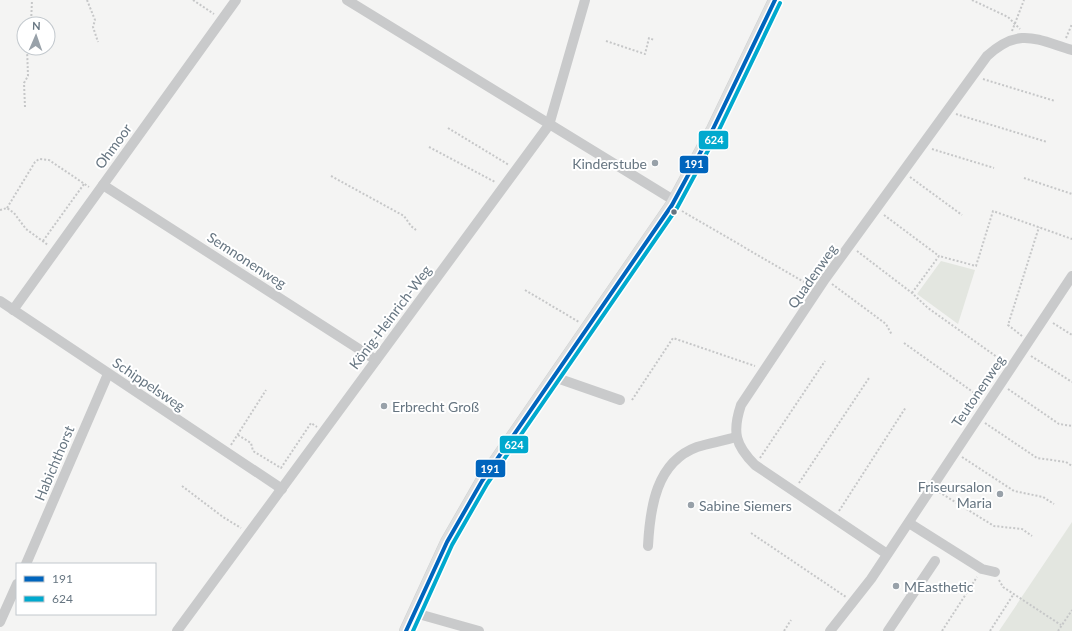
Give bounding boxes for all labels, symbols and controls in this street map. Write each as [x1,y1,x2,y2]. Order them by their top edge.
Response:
north arrow [16,16,56,56]
text: N [32,19,41,32]
street label: Ohmoor [91,120,135,172]
line badge: 624 [698,130,729,150]
text: 624 [704,133,724,146]
place label: Kinderstube [572,155,647,172]
line badge: 191 [679,155,709,174]
text: 191 [684,157,704,170]
marker: Kinderstube [650,158,660,168]
unlabelled marker [669,207,679,217]
street label: Semnonenweg [204,228,290,292]
street label: Quadenweg [784,241,840,311]
street label: König-Heinrich-Weg [345,262,435,372]
street label: Teutonenweg [948,352,1008,430]
street label: Schippelsweg [110,354,188,414]
place label: Erbrecht Groß [392,398,479,415]
marker: Erbrecht Groß [379,401,389,411]
street label: Habichthorst [31,423,77,503]
line badge: 624 [499,435,529,454]
text: 624 [504,438,524,451]
line badge: 191 [475,459,506,478]
text: 191 [480,462,500,475]
place label: Friseursalon Maria [918,478,992,511]
marker: Friseursalon Maria [995,489,1005,499]
place label: Sabine Siemers [699,497,792,514]
marker: Sabine Siemers [686,500,696,510]
legend [16,563,156,615]
text: 191 [52,571,73,586]
place label: MEasthetic [904,578,974,595]
marker: MEasthetic [891,581,901,591]
text: 624 [52,591,73,606]

